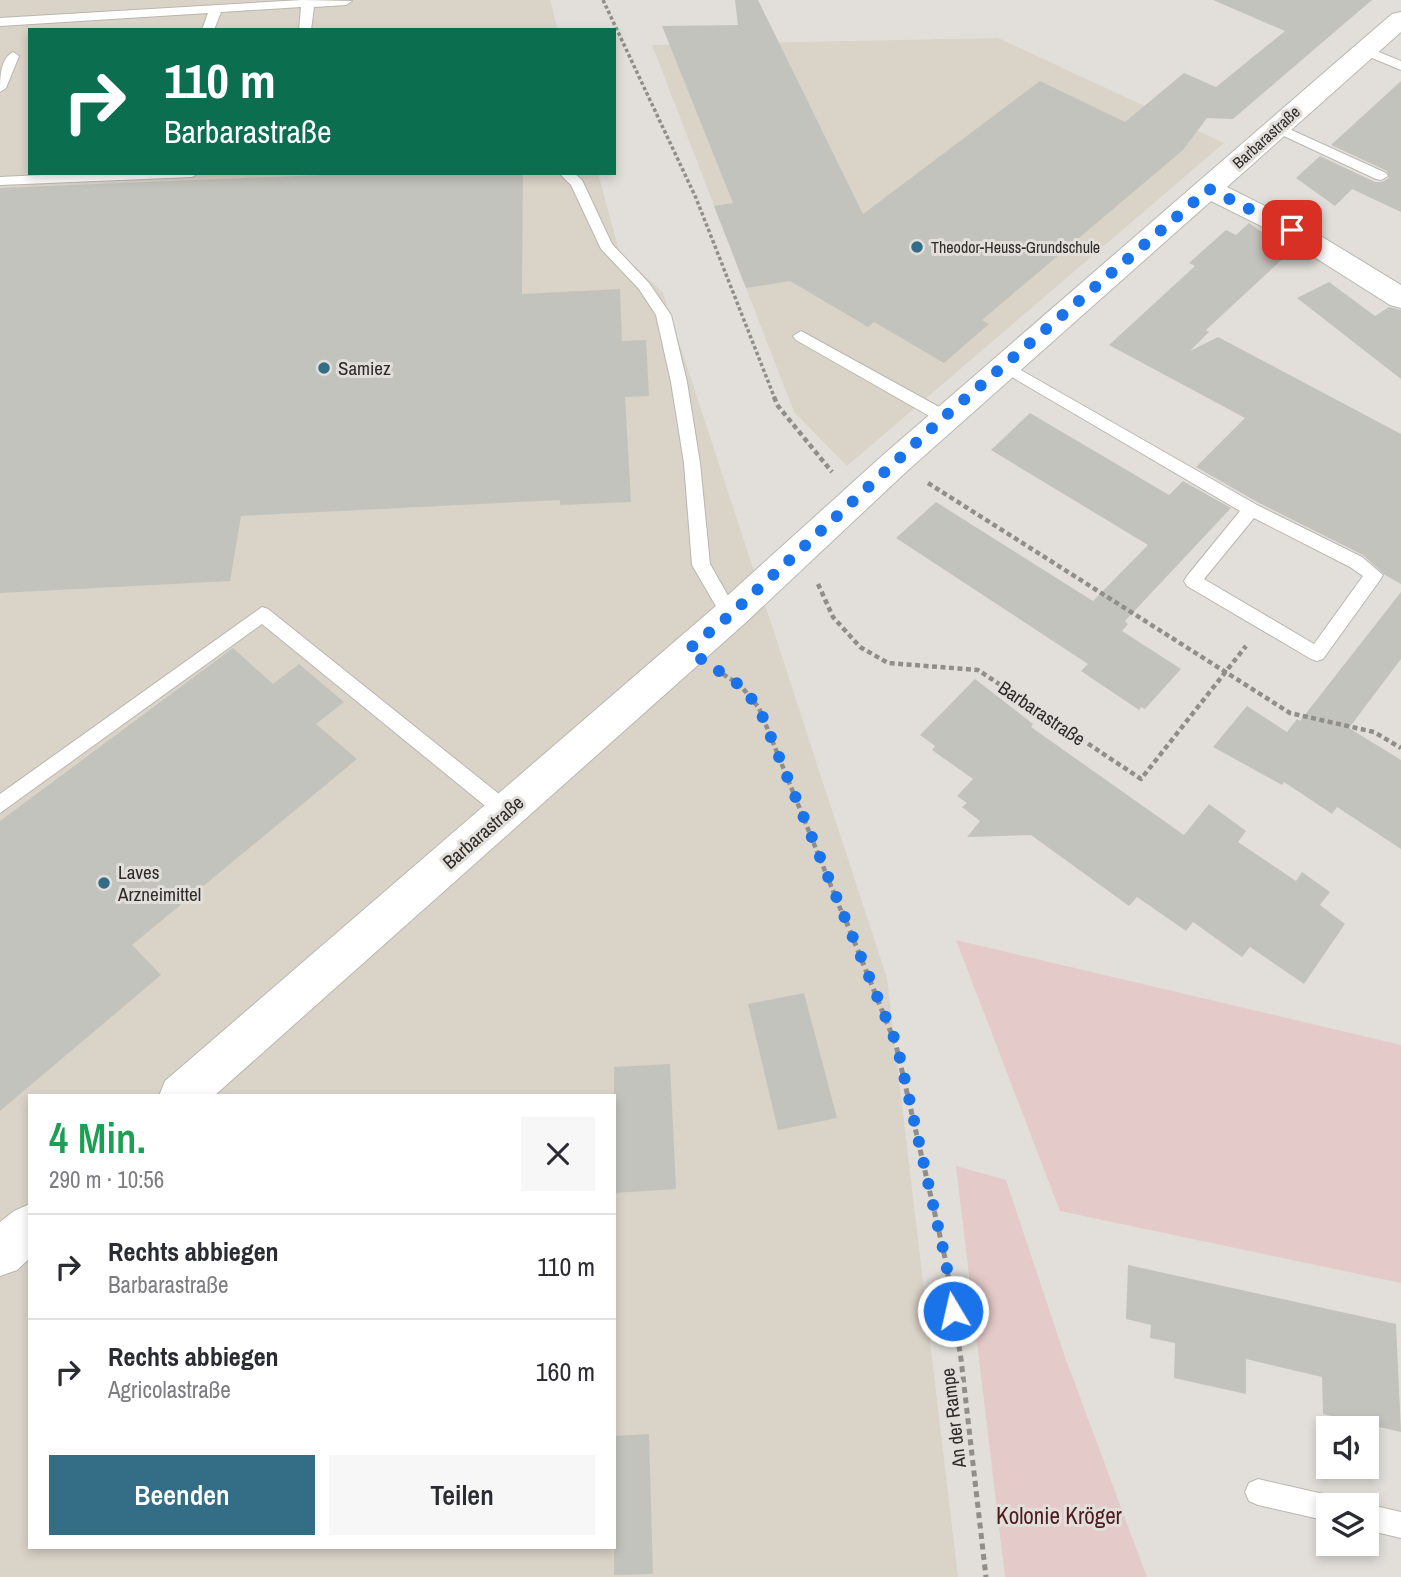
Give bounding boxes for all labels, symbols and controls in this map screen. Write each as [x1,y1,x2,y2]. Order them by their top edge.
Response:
text: 110 m [164,47,276,113]
icon: right [49,56,140,147]
street label: Barbarastraße [1227,101,1305,173]
text: Barbarastraße [164,110,332,153]
pin [1262,200,1322,260]
icon: arrive [1273,211,1311,249]
place label: Theodor-Heuss-Grundschule [931,236,1100,258]
marker: Theodor-Heuss-Grundschule [909,239,925,255]
place label: Samiez [338,355,391,381]
marker: Samiez [316,360,332,376]
street label: Barbarastraße [993,674,1091,752]
street label: Barbarastraße [437,790,529,874]
place label: Laves Arzneimittel [117,859,201,907]
marker: Laves Arzneimittel [96,875,112,891]
text: 4 Min. [49,1110,146,1166]
button: close [521,1117,595,1191]
text: 290 m · 10:56 [49,1164,164,1195]
text: Rechts abbiegen [108,1234,279,1269]
icon: right [49,1248,87,1286]
text: 110 m [537,1249,595,1284]
text: Barbarastraße [108,1269,229,1300]
position arrow [916,1274,990,1348]
text: Rechts abbiegen [108,1339,279,1374]
icon: right [49,1353,87,1391]
text: 160 m [536,1354,595,1389]
street label: An der Rampe [934,1367,972,1470]
text: Agricolastraße [108,1374,231,1405]
map controls [1316,1416,1379,1556]
button: sound [1316,1416,1379,1479]
button: Beenden [49,1455,315,1535]
button: Teilen [329,1455,595,1535]
button: layers [1316,1493,1379,1556]
park label: Kolonie Kröger [996,1500,1123,1531]

